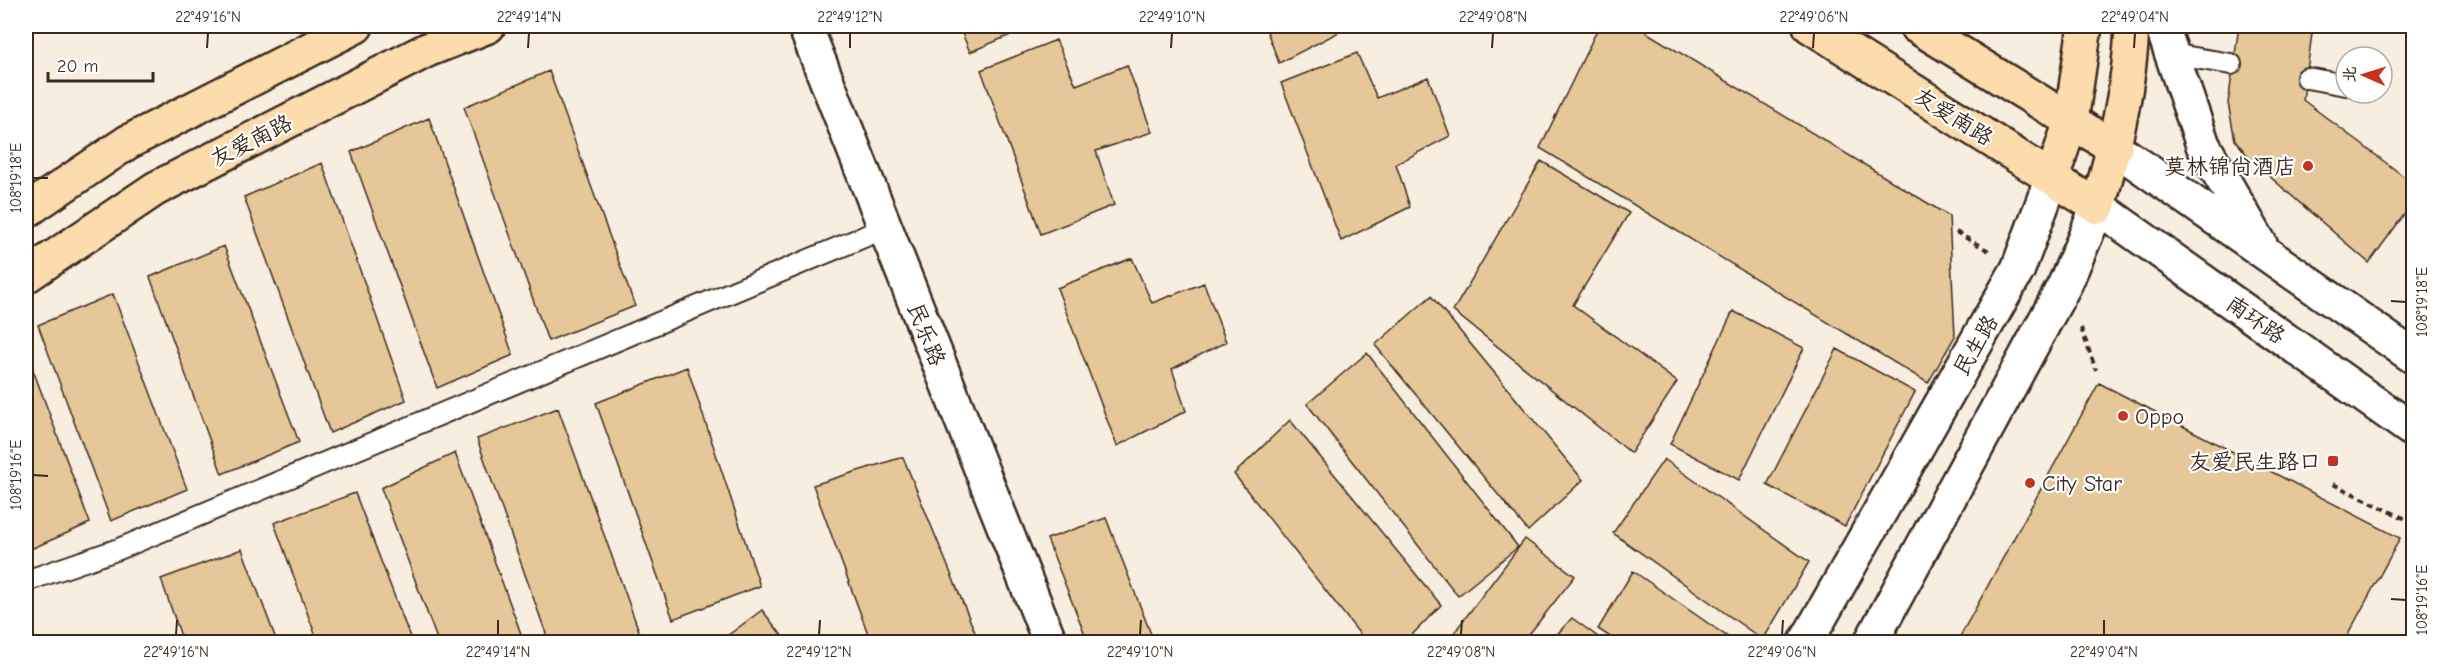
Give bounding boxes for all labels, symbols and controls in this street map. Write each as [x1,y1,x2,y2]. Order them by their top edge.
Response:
text: 22°49'16"N [175,8,241,26]
text: 22°49'14"N [497,8,561,26]
text: 22°49'12"N [817,8,883,26]
text: 22°49'10"N [1139,8,1205,26]
text: 22°49'08"N [1459,8,1527,26]
text: 22°49'06"N [1780,8,1848,26]
text: 22°49'04"N [2101,8,2169,26]
scale bar [48,45,153,83]
north arrow [2334,45,2394,105]
text: 20 m [57,56,98,77]
text: 北 [2341,66,2359,83]
street label: 友爱南路 [1909,83,1998,151]
street label: 友爱南路 [206,109,297,172]
text: 108°19'18"E [7,143,25,213]
place label: 莫林锦尚酒店 [2164,154,2296,180]
marker: 莫林锦尚酒店 [2301,159,2315,173]
text: 108°19'18"E [2413,267,2431,337]
street label: 南环路 [2221,290,2290,349]
street label: 民乐路 [902,299,950,370]
street label: 民生路 [1948,310,2004,381]
place label: Oppo [2135,404,2184,430]
marker: Oppo [2116,409,2130,423]
text: 108°19'16"E [7,440,25,510]
place label: 友爱民生路口 [2189,449,2321,475]
marker: 友爱民生路口 [2326,454,2340,468]
place label: City Star [2042,471,2122,497]
marker: City Star [2023,476,2037,490]
text: 108°19'16"E [2413,565,2431,635]
text: 22°49'16"N [143,643,209,661]
text: 22°49'14"N [466,643,530,661]
text: 22°49'12"N [786,643,852,661]
text: 22°49'10"N [1107,643,1173,661]
text: 22°49'08"N [1427,643,1495,661]
text: 22°49'06"N [1748,643,1816,661]
text: 22°49'04"N [2070,643,2138,661]

